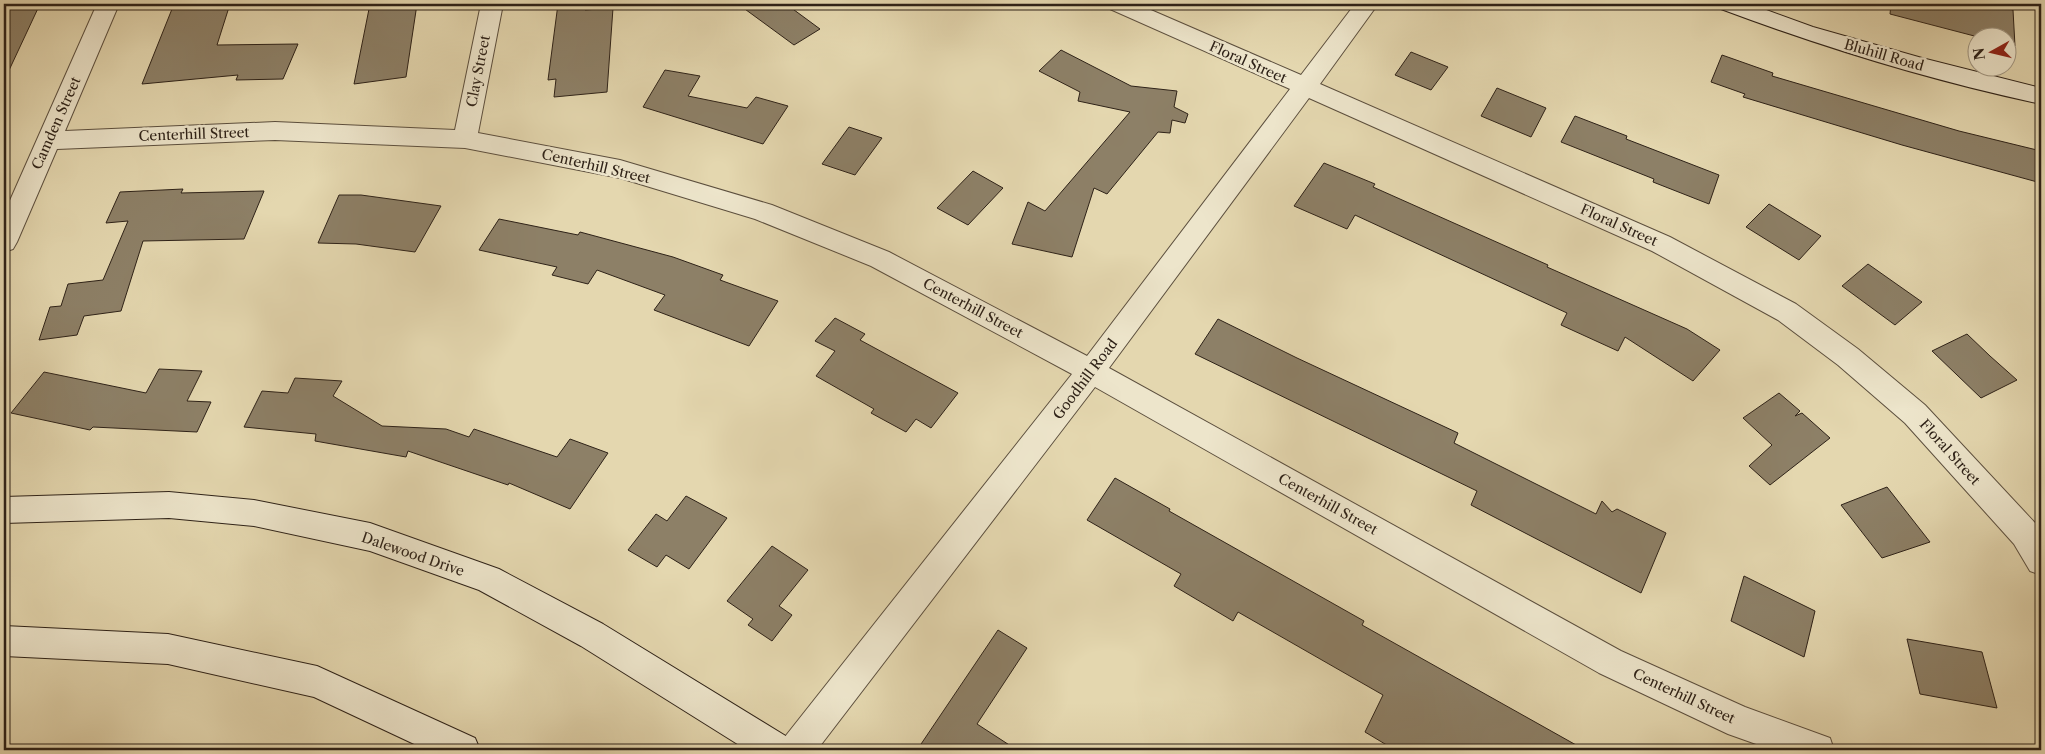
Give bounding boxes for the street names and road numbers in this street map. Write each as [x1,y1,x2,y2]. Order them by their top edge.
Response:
street label: Clay Street [462,34,494,108]
street label: Bluhill Road [1842,35,1926,75]
street label: Floral Street [1207,37,1289,87]
street label: Camden Street [27,74,85,172]
street label: Centerhill Street [138,123,250,145]
street label: Centerhill Street [540,145,652,187]
street label: Floral Street [1578,200,1660,250]
street label: Centerhill Street [920,274,1026,342]
street label: Goodhill Road [1049,335,1122,423]
street label: Floral Street [1916,415,1984,489]
street label: Centerhill Street [1275,469,1381,539]
street label: Dalewood Drive [359,528,467,580]
street label: Centerhill Street [1630,664,1738,728]

